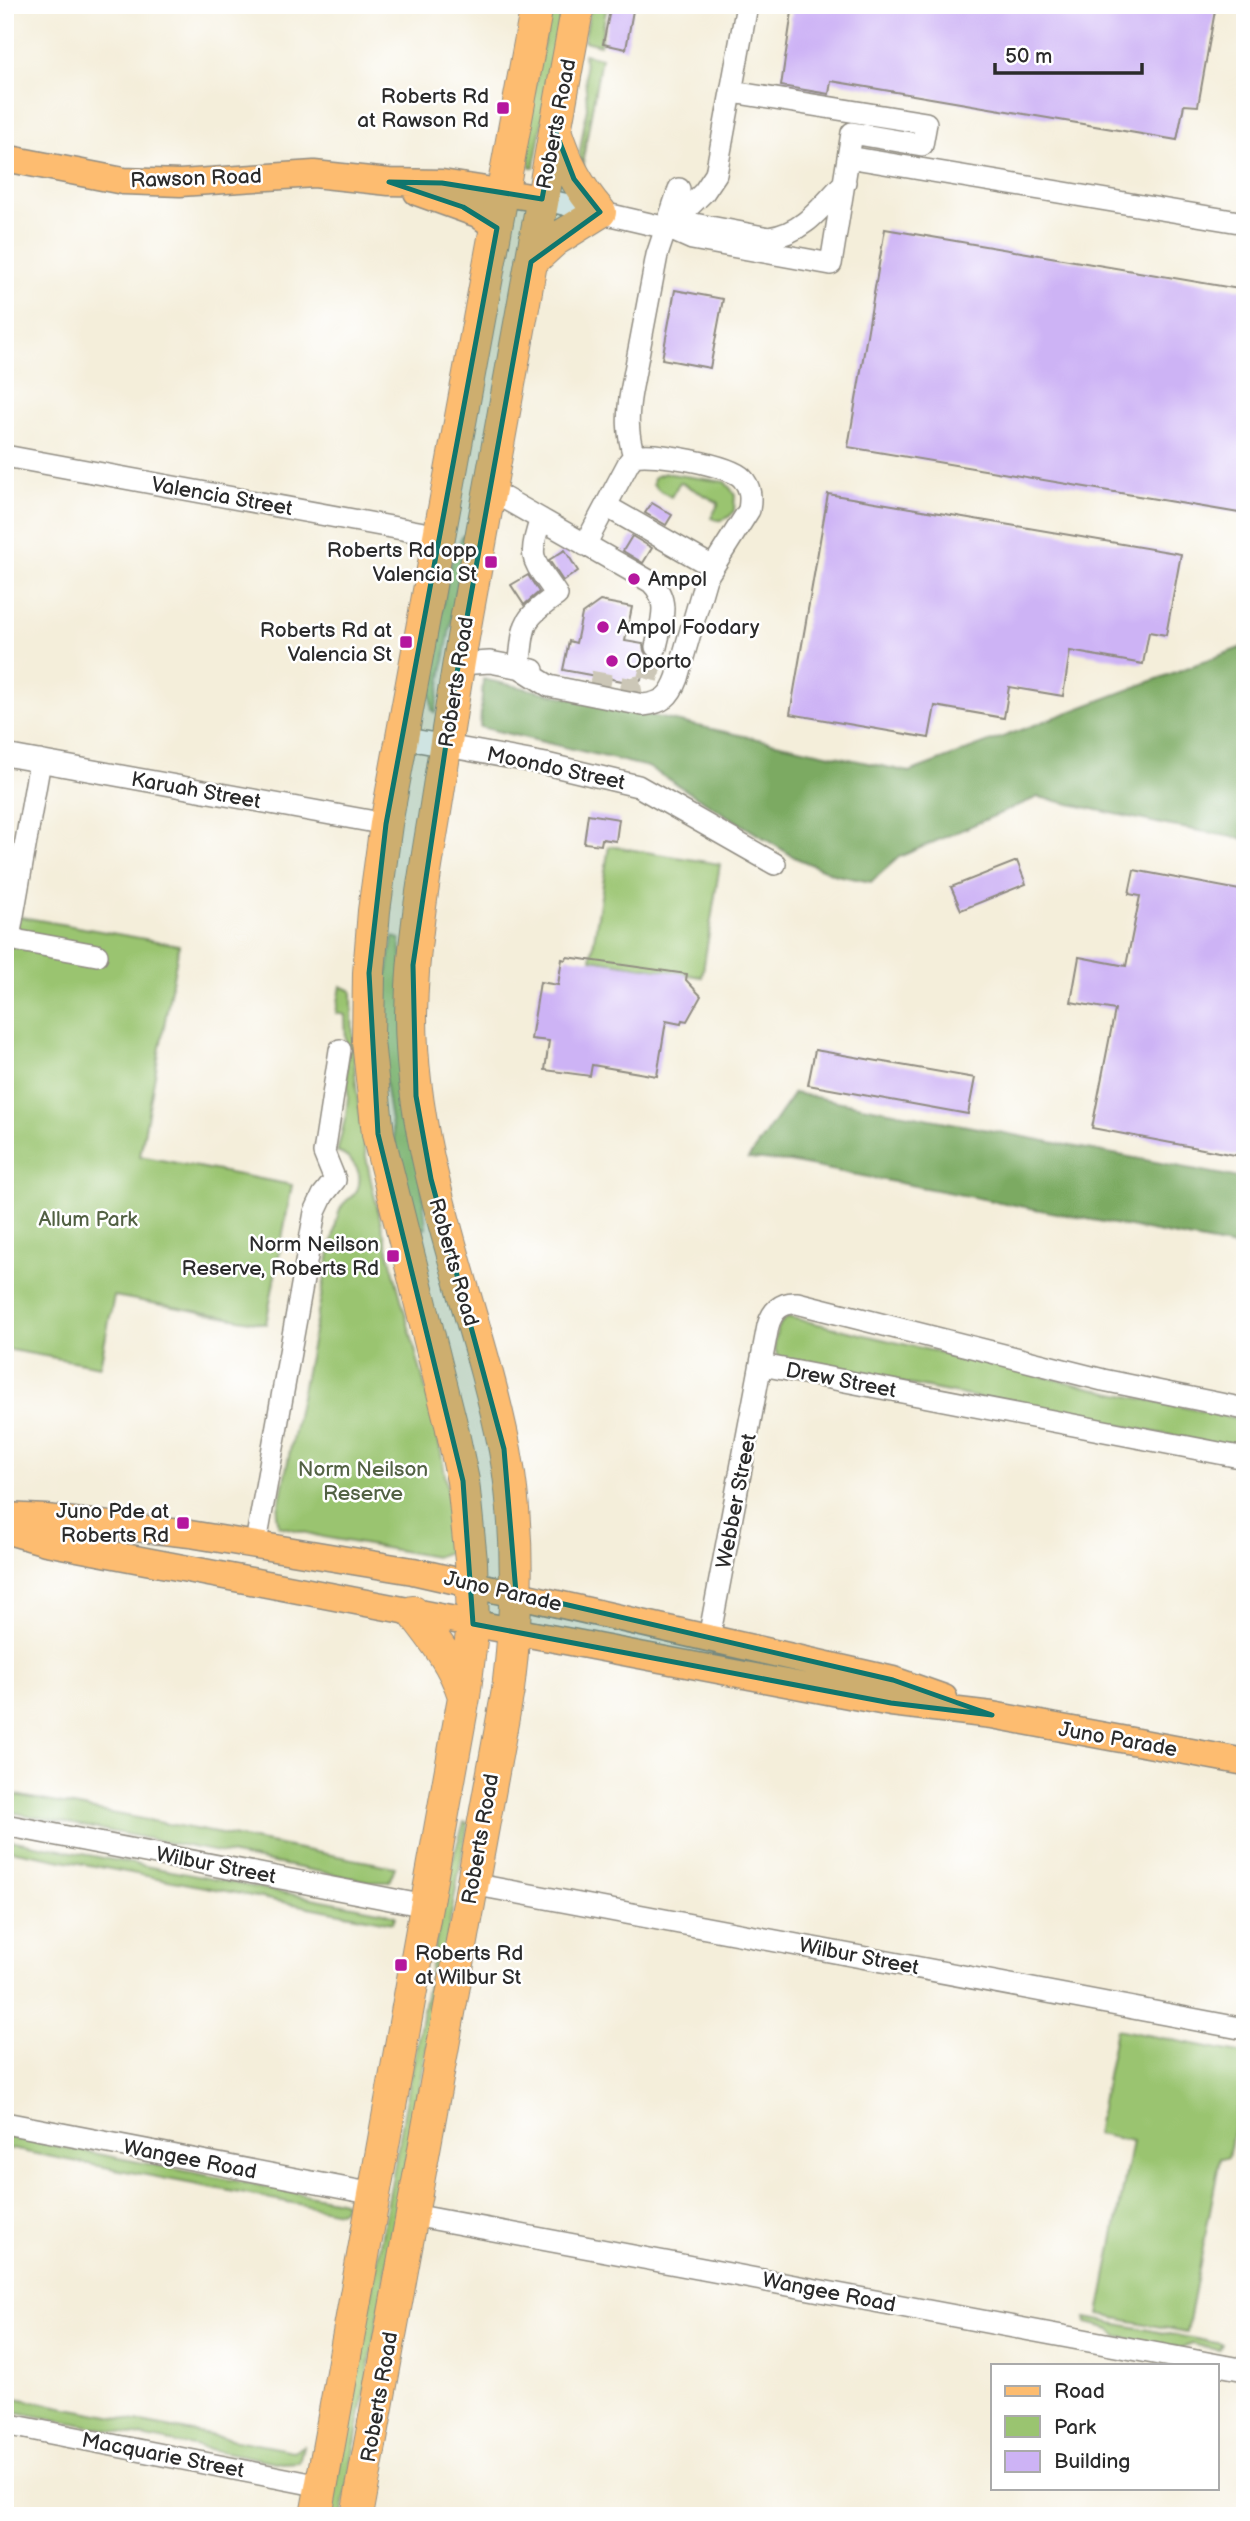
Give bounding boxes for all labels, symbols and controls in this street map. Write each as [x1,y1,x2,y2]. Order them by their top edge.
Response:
scale bar [995,32,1142,76]
text: 50 m [1005,44,1052,69]
street label: Roberts Road [532,57,581,191]
place label: Roberts Rd at Rawson Rd [357,84,489,133]
marker: Roberts Rd at Rawson Rd [495,100,511,116]
street label: Rawson Road [130,164,262,193]
street label: Valencia Street [149,472,295,521]
place label: Roberts Rd opp Valencia St [327,538,478,587]
marker: Roberts Rd opp Valencia St [483,554,499,570]
place label: Ampol [648,567,707,592]
marker: Ampol [626,571,642,587]
street label: Roberts Road [434,615,479,749]
place label: Ampol Foodary [617,615,760,640]
place label: Roberts Rd at Valencia St [260,618,393,667]
marker: Ampol Foodary [595,619,611,635]
marker: Roberts Rd at Valencia St [398,634,414,650]
place label: Oporto [626,649,692,674]
marker: Oporto [604,653,620,669]
street label: Moondo Street [484,742,628,795]
street label: Karuah Street [129,767,263,814]
street label: Roberts Road [423,1195,484,1329]
park label: Allum Park [38,1207,138,1232]
place label: Norm Neilson Reserve, Roberts Rd [182,1232,379,1281]
marker: Norm Neilson Reserve, Roberts Rd [385,1248,401,1264]
street label: Drew Street [784,1358,899,1404]
street label: Webber Street [711,1431,762,1571]
park label: Norm Neilson Reserve [298,1457,428,1506]
place label: Juno Pde at Roberts Rd [56,1499,170,1548]
marker: Juno Pde at Roberts Rd [175,1515,191,1531]
street label: Juno Parade [442,1566,564,1617]
street label: Juno Parade [1057,1717,1179,1762]
street label: Roberts Road [457,1772,504,1906]
street label: Wilbur Street [154,1842,278,1889]
street label: Wilbur Street [797,1933,921,1980]
place label: Roberts Rd at Wilbur St [415,1941,523,1990]
marker: Roberts Rd at Wilbur St [393,1957,409,1973]
street label: Wangee Road [121,2134,259,2185]
street label: Wangee Road [760,2267,898,2318]
street label: Roberts Road [356,2330,403,2464]
legend [991,2364,1218,2490]
text: Road [1054,2379,1105,2404]
text: Park [1054,2415,1097,2440]
street label: Macquarie Street [80,2427,247,2484]
text: Building [1054,2449,1130,2474]

